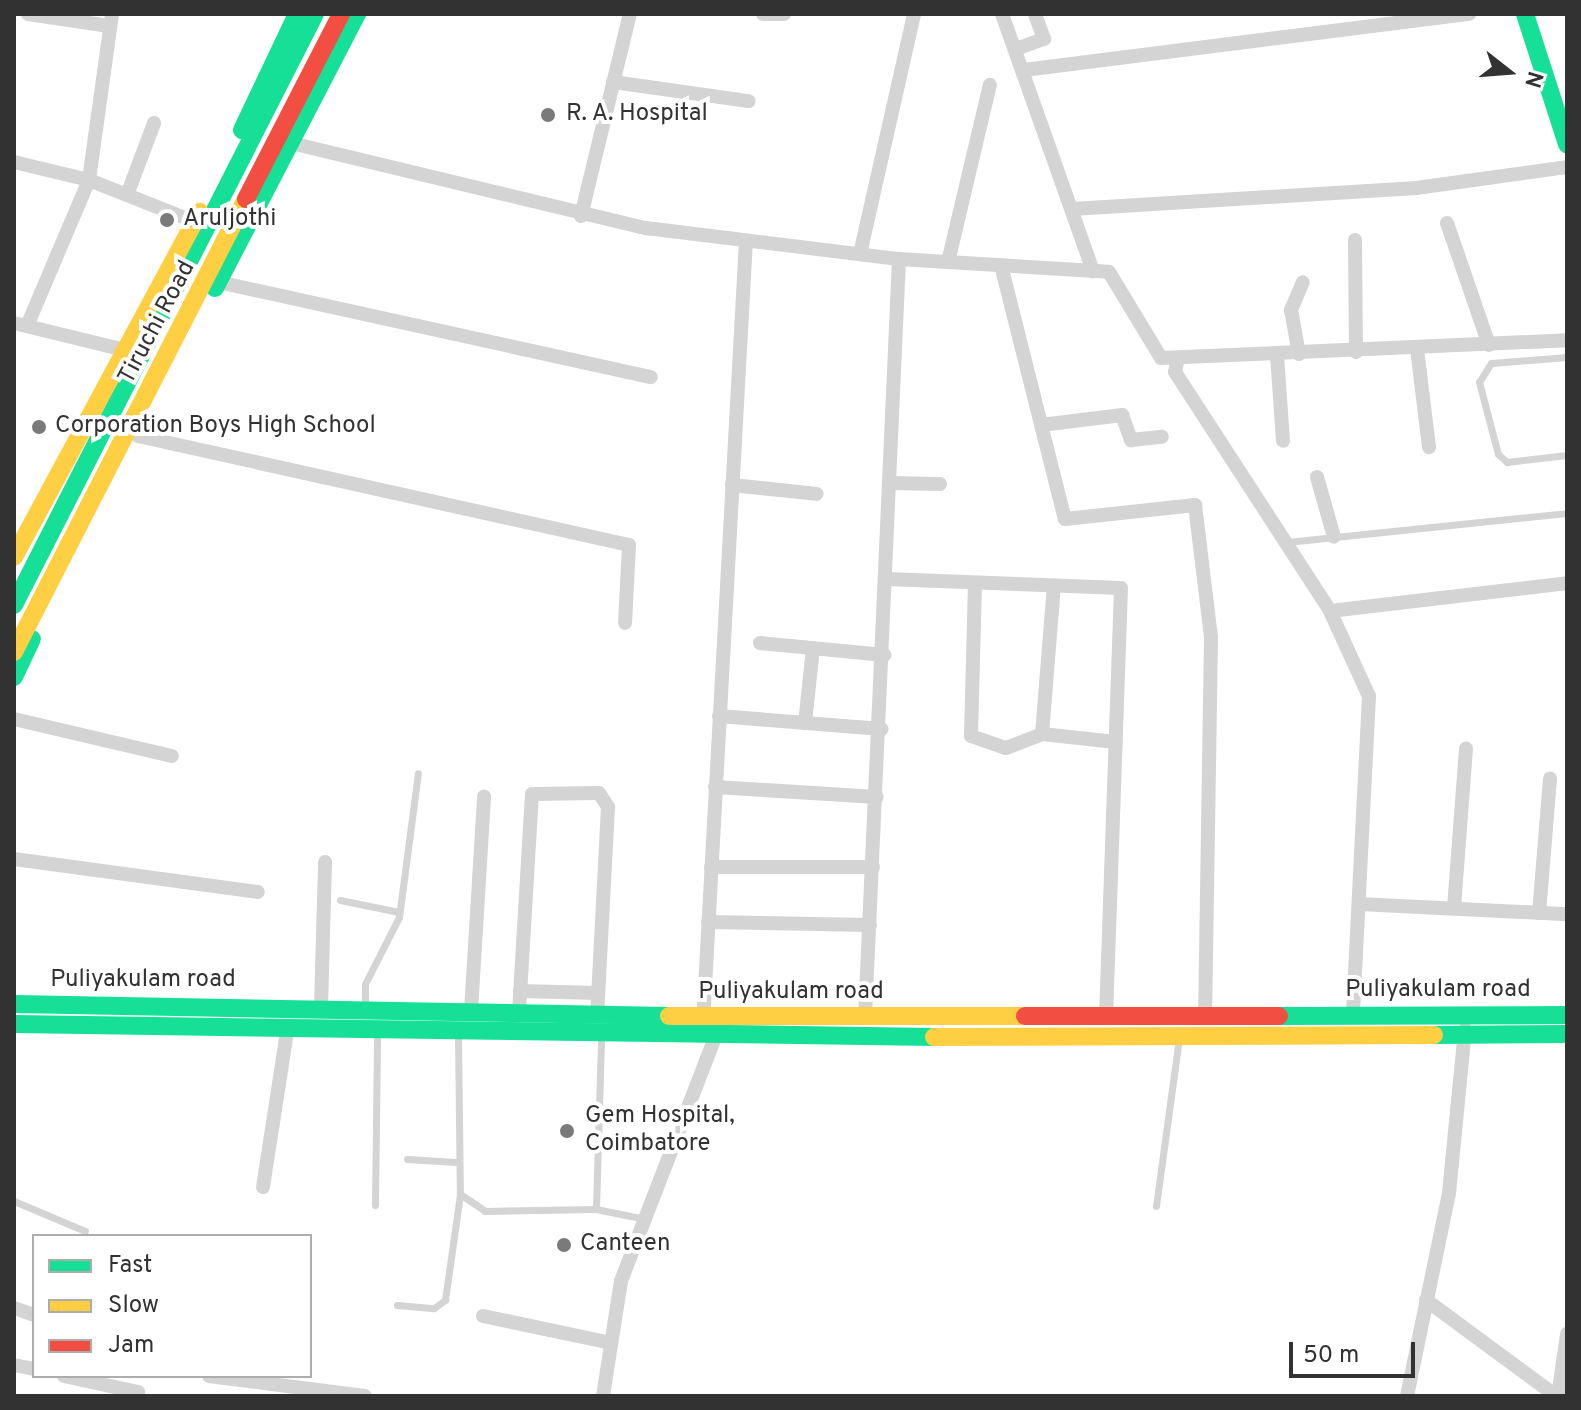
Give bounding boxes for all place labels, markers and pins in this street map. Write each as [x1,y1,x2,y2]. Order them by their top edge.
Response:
place label: R. A. Hospital [566,101,709,129]
marker: R. A. Hospital [537,104,559,126]
place label: Aruljothi [183,206,276,234]
marker: Aruljothi [158,211,176,229]
place label: Corporation Boys High School [55,413,376,441]
marker: Corporation Boys High School [30,418,48,436]
place label: Gem Hospital, Coimbatore [585,1103,735,1159]
marker: Gem Hospital, Coimbatore [556,1120,578,1142]
place label: Canteen [580,1231,670,1259]
marker: Canteen [555,1236,573,1254]

